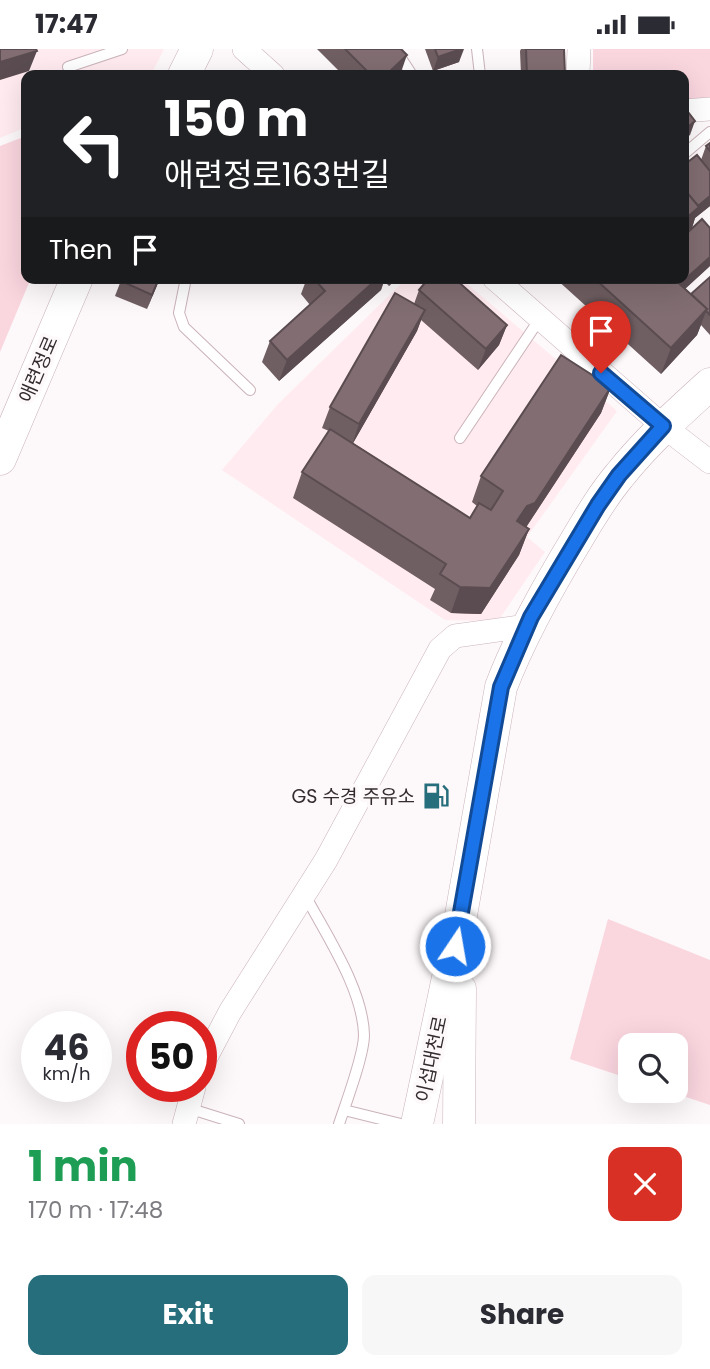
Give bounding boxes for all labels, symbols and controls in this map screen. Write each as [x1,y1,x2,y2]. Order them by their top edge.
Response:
text: 17:47 [35,6,98,42]
text: 150 m [164,85,309,153]
icon: left [49,98,140,189]
text: 애련정로163번길 [164,152,390,197]
icon: arrive [126,231,164,269]
text: Then [49,232,112,268]
pin [571,301,631,373]
icon: arrive [582,312,620,350]
street label: 애련정로 [12,332,65,407]
fuel station icon: GS 수경 주유소 [421,781,451,811]
place label: GS 수경 주유소 [292,783,415,810]
position arrow [418,909,492,983]
speed limit sign: 50 [126,1011,217,1102]
street label: 이섭대천로 [409,1014,454,1105]
text: 46 [44,1023,90,1072]
map controls [618,1033,688,1103]
button: search [618,1033,688,1103]
text: km/h [43,1061,90,1086]
text: 1 min [28,1137,138,1196]
button: close [608,1147,682,1221]
text: 170 m · 17:48 [28,1194,163,1226]
button: Exit [28,1275,348,1355]
button: Share [362,1275,682,1355]

